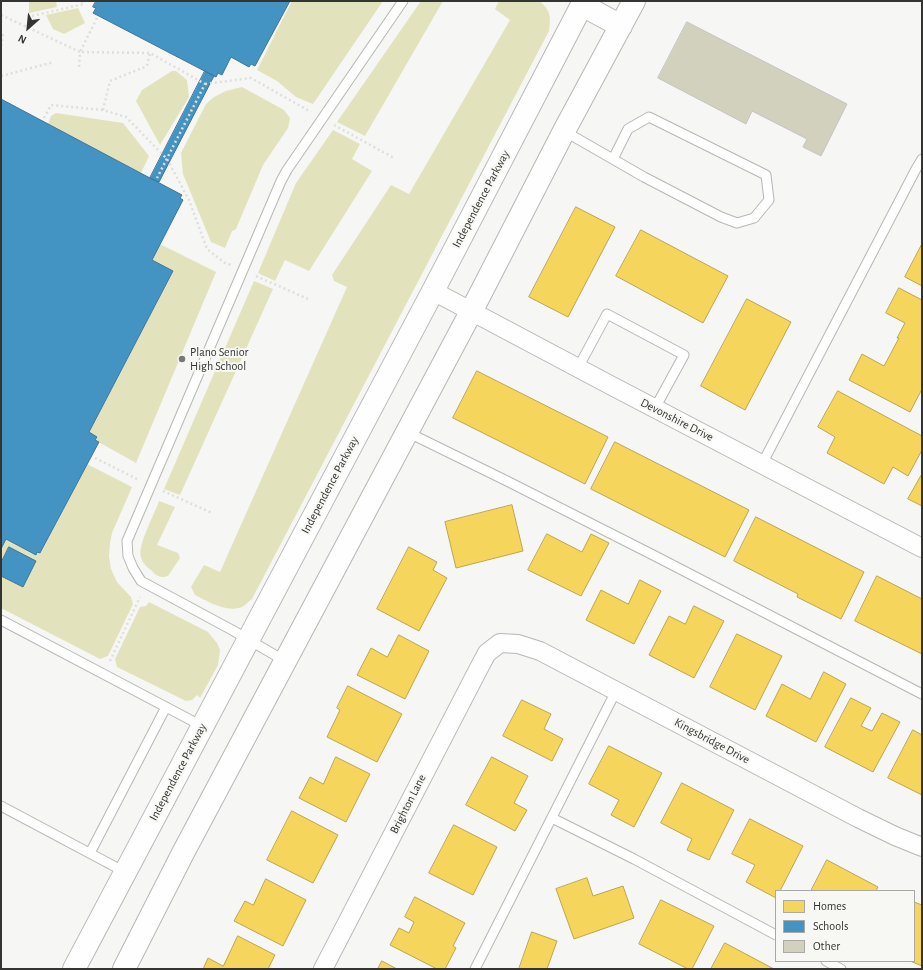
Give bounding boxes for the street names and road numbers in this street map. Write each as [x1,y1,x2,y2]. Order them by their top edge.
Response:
street label: Independence Parkway [449,148,513,250]
street label: Devonshire Drive [638,395,716,445]
street label: Independence Parkway [298,434,362,536]
street label: Kingsbridge Drive [672,715,752,767]
street label: Independence Parkway [146,721,210,823]
street label: Brighton Lane [387,772,429,836]

